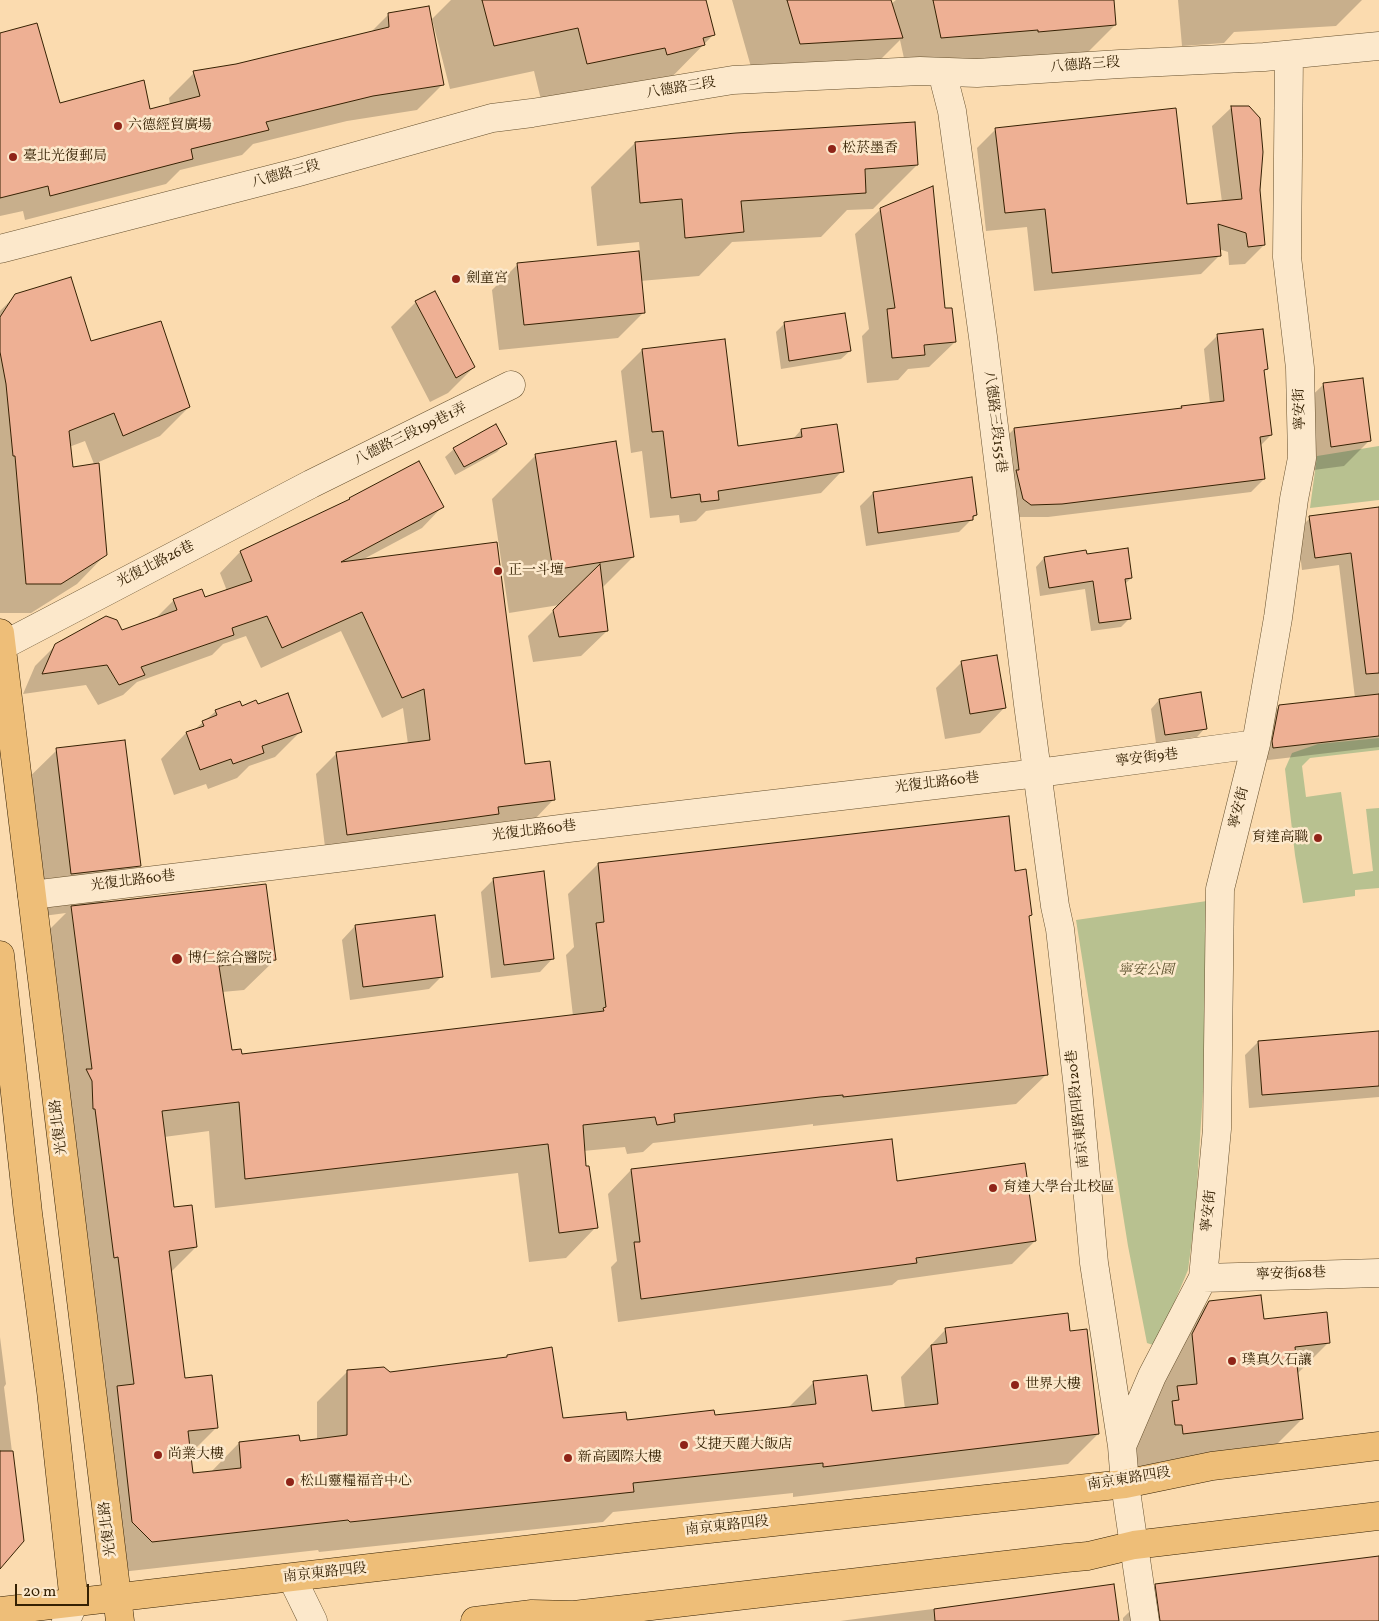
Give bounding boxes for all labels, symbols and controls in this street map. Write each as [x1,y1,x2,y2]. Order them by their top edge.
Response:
street label: 八德路三段 [1049,55,1121,77]
street label: 八德路三段 [645,75,717,103]
place label: 六德經貿廣場 [128,118,212,134]
marker: 六德經貿廣場 [112,120,124,132]
place label: 松菸墨香 [842,141,898,157]
marker: 松菸墨香 [826,143,838,155]
place label: 臺北光復郵局 [23,149,107,165]
marker: 臺北光復郵局 [7,151,19,163]
street label: 八德路三段 [250,158,322,192]
place label: 劍童宮 [466,271,508,287]
marker: 劍童宮 [450,273,462,285]
street label: 八德路三段155巷 [979,370,1009,474]
street label: 寧安街 [1292,388,1310,430]
street label: 八德路三段199巷1弄 [352,400,470,470]
street label: 光復北路26巷 [114,538,198,592]
place label: 正一斗壇 [508,563,564,579]
marker: 正一斗壇 [492,565,504,577]
street label: 寧安街9巷 [1115,747,1179,771]
street label: 光復北路60巷 [894,770,980,798]
street label: 寧安街 [1227,786,1253,830]
street label: 光復北路60巷 [491,818,577,846]
place label: 育達高職 [1252,830,1308,846]
marker: 育達高職 [1312,832,1324,844]
street label: 光復北路60巷 [90,868,176,896]
place label: 博仁綜合醫院 [188,951,272,967]
marker: 博仁綜合醫院 [170,952,184,966]
park label: 寧安公園 [1118,963,1174,979]
street label: 南京東路四段120巷 [1064,1049,1094,1169]
street label: 光復北路 [48,1098,72,1156]
place label: 育達大學台北校區 [1003,1180,1115,1196]
marker: 育達大學台北校區 [987,1182,999,1194]
street label: 寧安街 [1199,1189,1221,1233]
street label: 寧安街68巷 [1256,1265,1326,1285]
place label: 璞真久石讓 [1242,1353,1312,1369]
marker: 璞真久石讓 [1226,1355,1238,1367]
place label: 世界大樓 [1025,1377,1081,1393]
marker: 世界大樓 [1009,1379,1021,1391]
place label: 艾捷天麗大飯店 [694,1437,792,1453]
marker: 艾捷天麗大飯店 [678,1439,690,1451]
place label: 尚業大樓 [168,1447,224,1463]
marker: 尚業大樓 [152,1449,164,1461]
place label: 新高國際大樓 [578,1450,662,1466]
marker: 新高國際大樓 [562,1452,574,1464]
street label: 南京東路四段 [1086,1465,1172,1495]
place label: 松山靈糧福音中心 [300,1474,412,1490]
marker: 松山靈糧福音中心 [284,1476,296,1488]
street label: 光復北路 [97,1500,121,1558]
street label: 南京東路四段 [684,1514,770,1540]
street label: 南京東路四段 [282,1561,368,1587]
scale bar [18,1574,91,1606]
text: 20 m [23,1582,56,1603]

